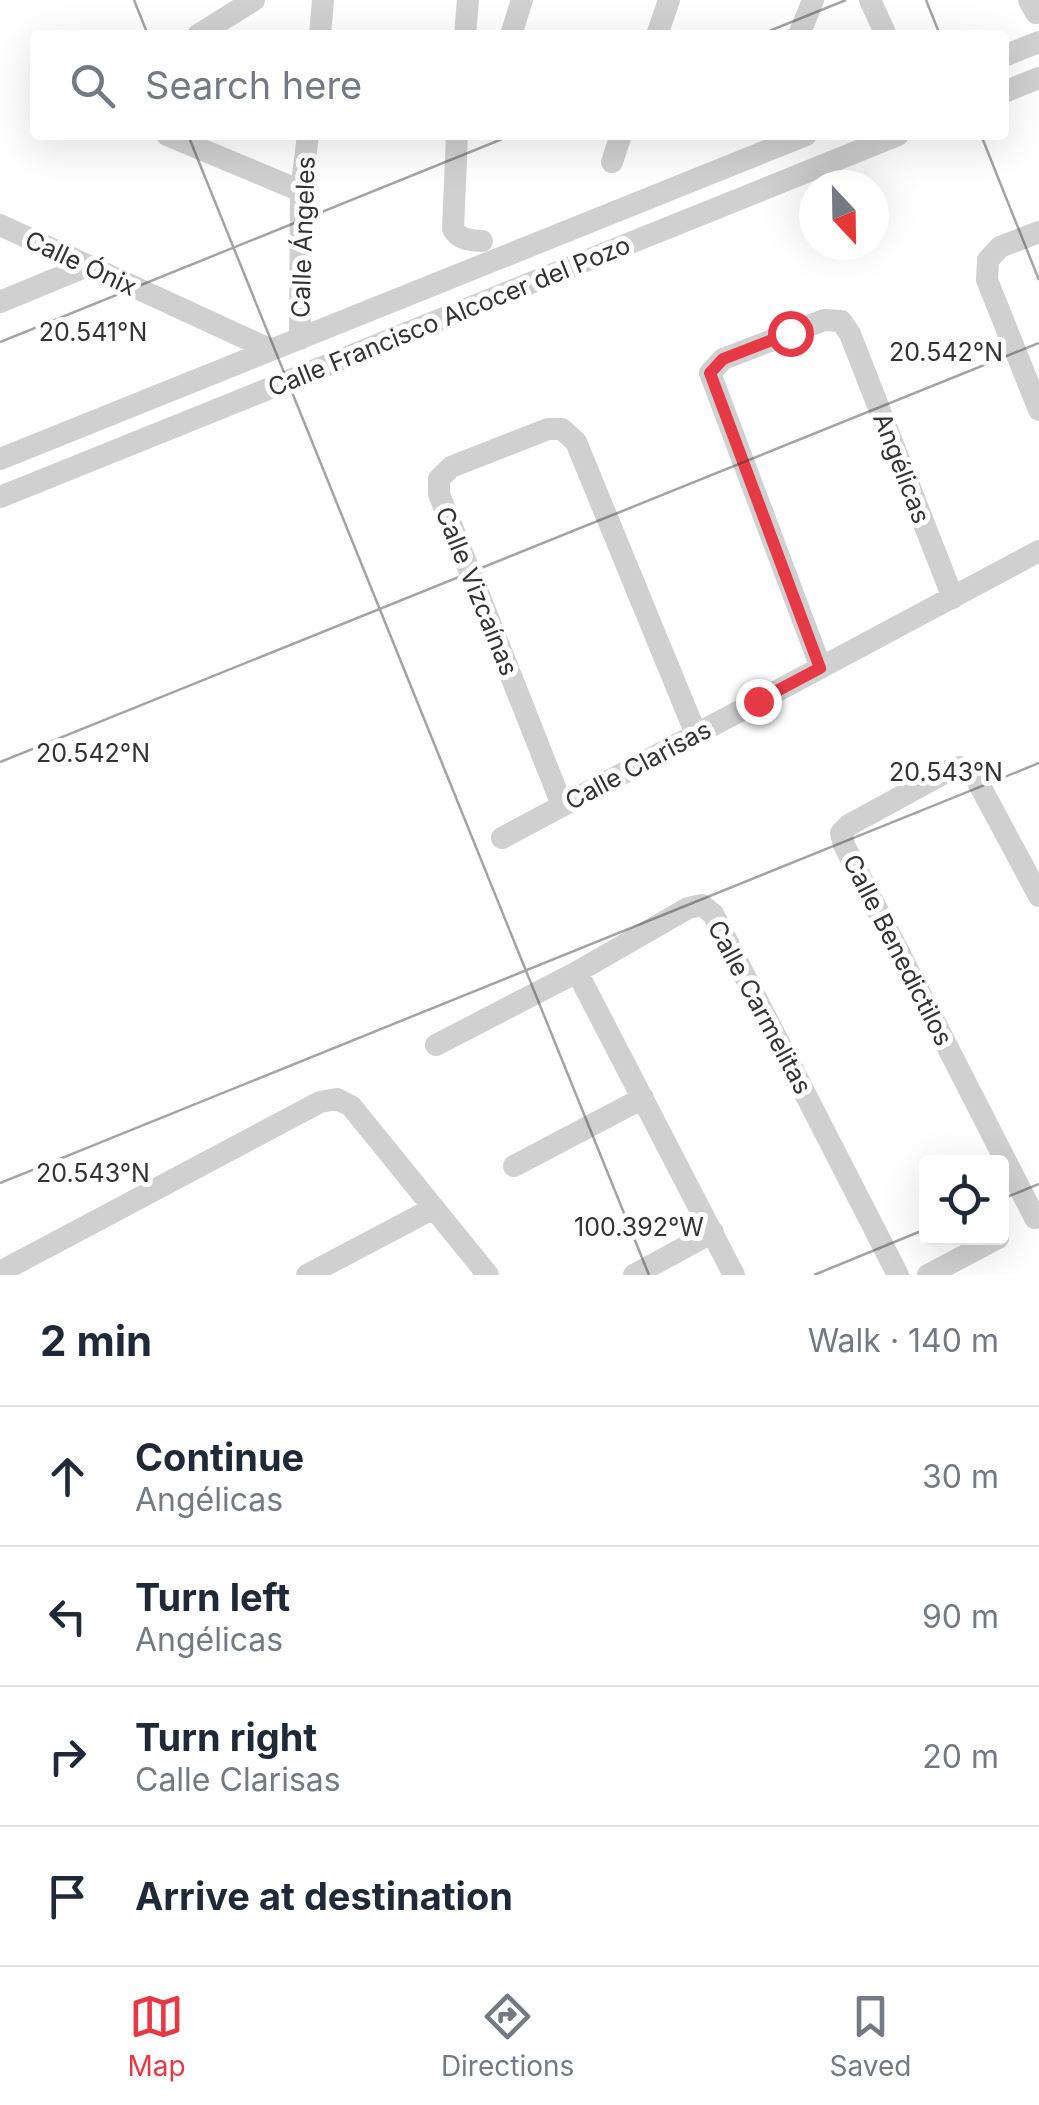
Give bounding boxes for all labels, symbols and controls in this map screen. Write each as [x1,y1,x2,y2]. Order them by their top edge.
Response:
search box [30,30,1009,140]
icon: search [65,58,120,113]
text: Search here [145,62,362,108]
street label: Calle Ángeles [284,156,321,318]
north arrow [799,170,889,260]
street label: Calle Ónix [20,223,142,302]
street label: Calle Francisco Alcocer del Pozo [264,229,634,403]
route start [768,311,814,357]
text: 20.541°N [39,317,147,347]
text: 20.542°N [889,337,1003,367]
street label: Angélicas [867,409,937,527]
street label: Calle Vizcaínas [429,502,525,680]
route end [736,679,782,725]
street label: Calle Clarisas [560,714,716,816]
text: 20.542°N [36,738,150,768]
text: 20.543°N [889,757,1003,787]
street label: Calle Benedictilos [837,849,959,1051]
street label: Calle Carmelitas [702,915,818,1099]
map controls [919,1155,1009,1245]
button: locate [919,1155,1009,1245]
text: 20.543°N [36,1158,150,1188]
text: 100.392°W [574,1212,704,1242]
text: 2 min [40,1315,152,1366]
text: Walk · 140 m [808,1321,999,1360]
text: Continue [135,1434,304,1480]
icon: ahead [40,1449,95,1504]
text: 30 m [922,1457,999,1496]
text: Angélicas [135,1480,283,1519]
text: Turn left [135,1574,290,1620]
icon: left [40,1589,95,1644]
text: 90 m [922,1597,999,1636]
text: Angélicas [135,1620,283,1659]
text: Turn right [135,1714,317,1760]
icon: right [40,1729,95,1784]
text: 20 m [922,1737,999,1776]
text: Calle Clarisas [135,1760,341,1799]
icon: arrive [40,1869,95,1924]
text: Arrive at destination [135,1873,513,1919]
tab: Map [128,1989,186,2083]
tab: Directions [441,1989,574,2083]
tab: Saved [829,1989,911,2083]

